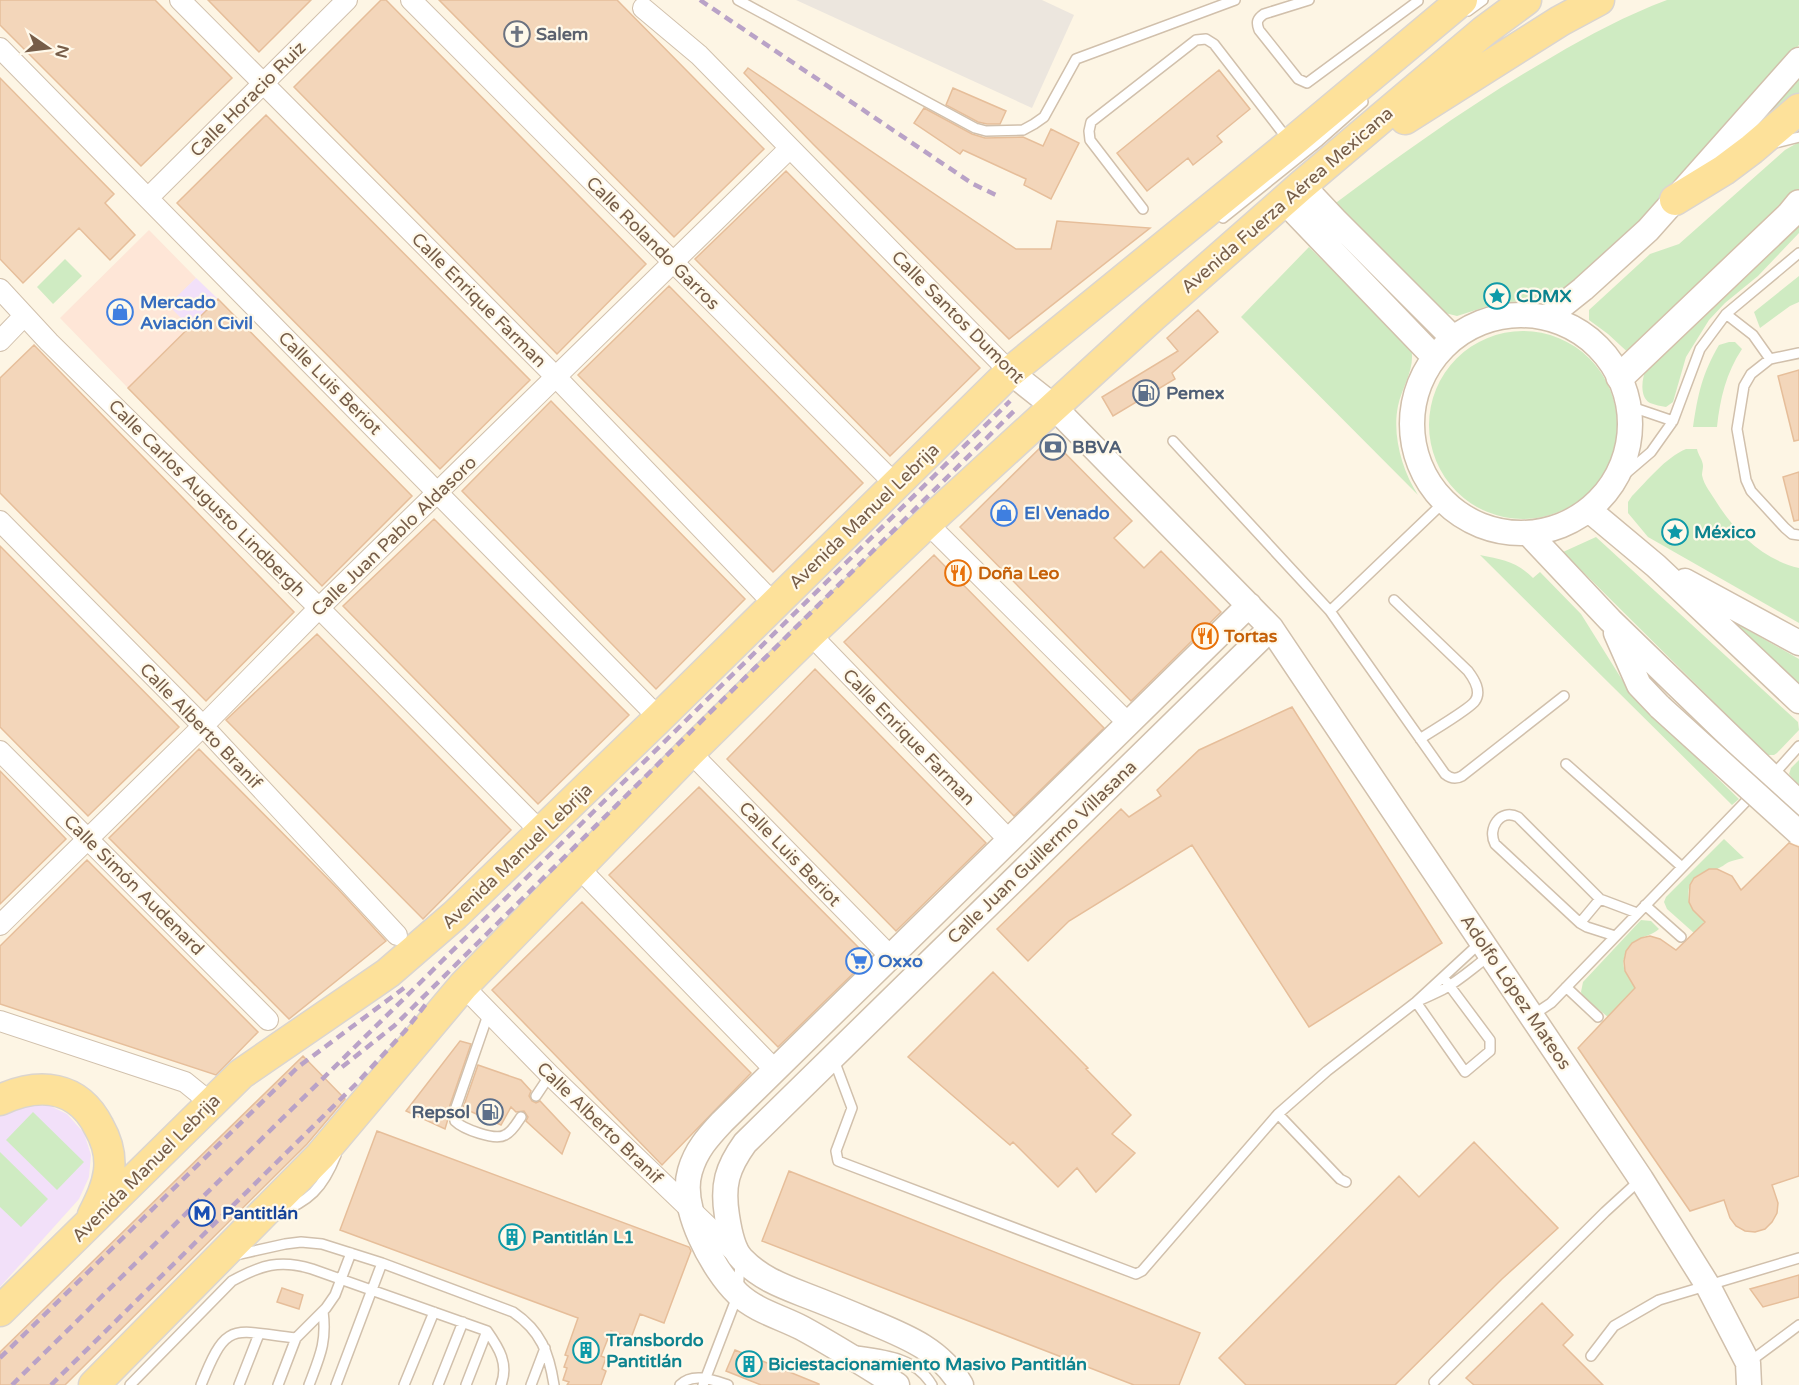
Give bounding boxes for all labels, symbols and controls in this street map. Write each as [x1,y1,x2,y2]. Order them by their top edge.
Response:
north arrow [18,18,78,78]
church icon: Salem [502,19,532,49]
place label: Salem [536,23,588,45]
street label: Calle Horacio Ruiz [186,37,310,161]
text: N [50,43,73,60]
street label: Avenida Fuerza Aérea Mexicana [1177,102,1397,298]
street label: Calle Rolando Garros [582,172,724,314]
street label: Calle Enrique Farman [407,228,551,372]
street label: Calle Santos Dumont [887,246,1029,388]
place icon: CDMX [1482,281,1512,311]
place label: CDMX [1516,285,1572,307]
place label: Mercado Aviación Civil [140,291,253,334]
shop icon: Mercado Aviación Civil [105,297,135,327]
street label: Calle Luis Beriot [274,327,386,439]
fuel station icon: Pemex [1131,378,1161,408]
place label: Pemex [1166,382,1225,404]
street label: Calle Carlos Augusto Lindbergh [104,395,310,601]
bank icon: BBVA [1038,432,1068,462]
place label: BBVA [1072,436,1122,458]
street label: Avenida Manuel Lebrija [784,438,944,594]
street label: Calle Juan Pablo Aldasoro [307,451,481,621]
shop icon: El Venado [989,498,1019,528]
place label: El Venado [1024,502,1110,524]
place icon: México [1660,517,1690,547]
place label: México [1694,521,1756,543]
restaurant icon: Doña Leo [943,558,973,588]
place label: Doña Leo [978,562,1059,584]
restaurant icon: Tortas [1190,621,1220,651]
place label: Tortas [1223,625,1278,647]
street label: Calle Alberto Branif [135,658,267,794]
street label: Calle Enrique Farman [838,664,980,810]
street label: Calle Juan Guillermo Villasana [943,756,1141,948]
street label: Avenida Manuel Lebrija [437,778,597,934]
street label: Calle Luis Beriot [734,797,846,911]
street label: Calle Simón Audenard [59,810,209,960]
street label: Adolfo López Mateos [1456,910,1576,1074]
supermarket icon: Oxxo [844,946,874,976]
place label: Oxxo [878,950,923,972]
street label: Calle Alberto Branif [532,1057,668,1189]
street label: Avenida Manuel Lebrija [67,1089,225,1247]
fuel station icon: Repsol [475,1097,505,1127]
place label: Repsol [412,1101,470,1123]
metro station icon: Pantitlán [187,1198,217,1228]
place label: Pantitlán [222,1202,298,1224]
building icon: Pantitlán L1 [497,1222,527,1252]
place label: Pantitlán L1 [532,1226,635,1248]
place label: Transbordo Pantitlán [605,1329,704,1372]
building icon: Transbordo Pantitlán [571,1335,601,1365]
building icon: Biciestacionamiento Masivo Pantitlán [734,1349,764,1379]
place label: Biciestacionamiento Masivo Pantitlán [768,1353,1087,1375]

